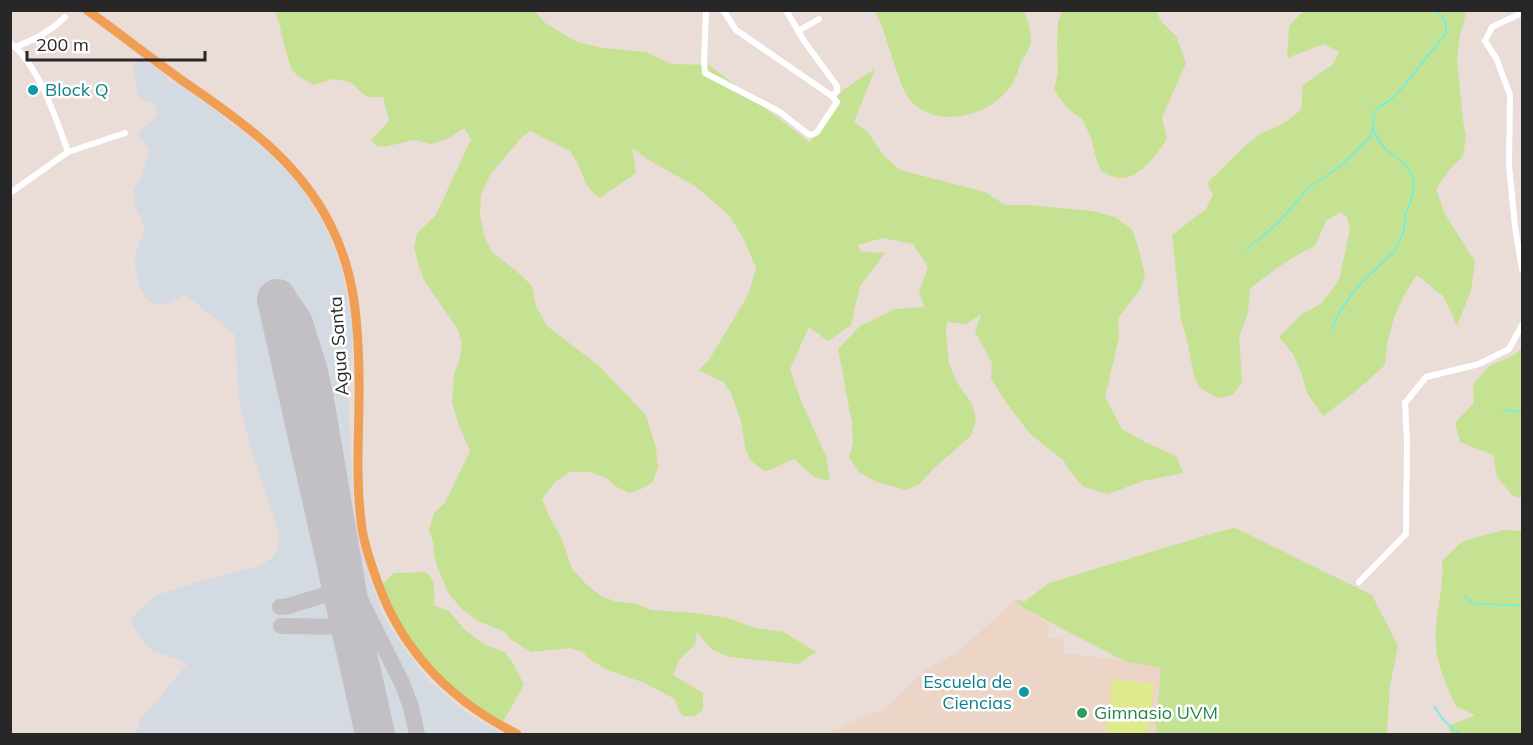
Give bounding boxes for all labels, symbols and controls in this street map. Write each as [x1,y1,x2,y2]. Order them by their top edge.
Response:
scale bar [27,24,206,62]
text: 200 m [36,33,89,56]
place label: Block Q [45,78,109,101]
marker: Block Q [26,83,40,97]
street label: Agua Santa [324,296,353,396]
place label: Escuela de Ciencias [923,670,1012,714]
marker: Escuela de Ciencias [1017,685,1031,699]
place label: Gimnasio UVM [1094,701,1218,724]
marker: Gimnasio UVM [1075,706,1089,720]

